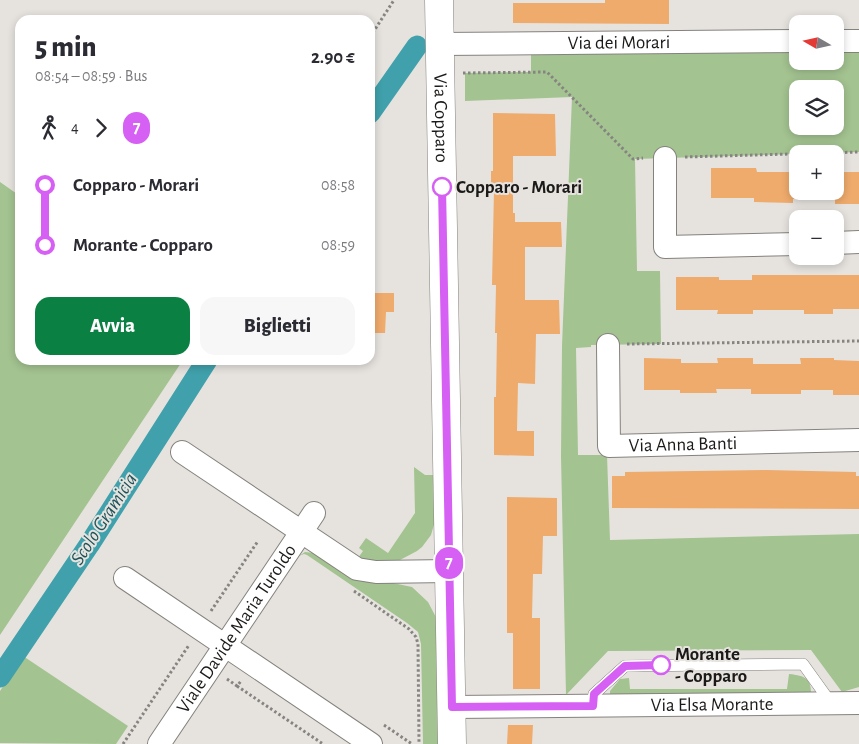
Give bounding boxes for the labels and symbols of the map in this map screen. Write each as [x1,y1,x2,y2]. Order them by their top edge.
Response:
north arrow [789,15,844,70]
street label: Via dei Morari [568,33,670,52]
street label: Via Copparo [431,73,451,163]
marker: Copparo - Morari [432,177,452,197]
place label: Copparo - Morari [456,178,582,197]
street label: Via Anna Banti [628,433,738,455]
water label: Scolo Gramicia [67,470,141,568]
street label: Viale Davide Maria Turoldo [173,541,300,716]
line badge: 7 [433,547,465,579]
place label: Morante - Copparo [675,645,747,686]
marker: Morante - Copparo [651,655,671,675]
street label: Via Elsa Morante [651,694,773,715]

